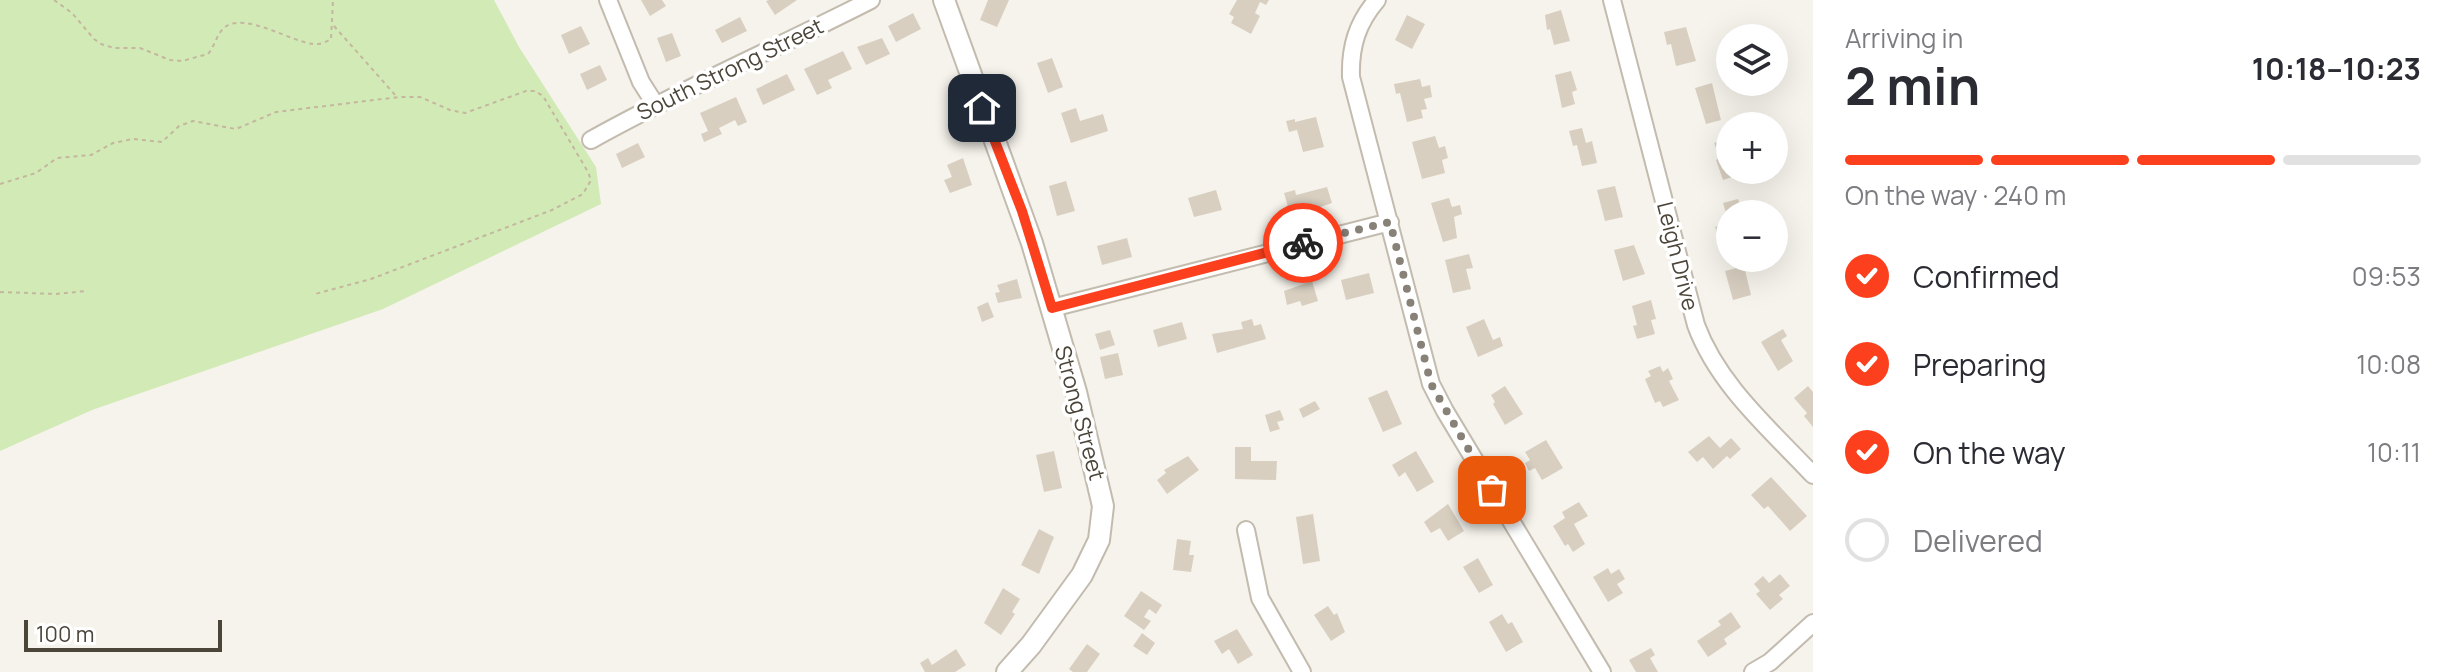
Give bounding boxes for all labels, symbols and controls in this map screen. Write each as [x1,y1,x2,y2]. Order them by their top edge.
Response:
street label: South Strong Street [632,11,828,127]
text: Arriving in [1845,20,1963,56]
map controls [1716,24,1788,272]
button: layers [1716,24,1788,96]
text: 10:18–10:23 [2252,48,2421,89]
text: 2 min [1845,50,1980,121]
pin [948,74,1016,142]
icon: home [960,86,1004,130]
button: + [1716,112,1788,184]
text: On the way · 240 m [1845,177,2066,213]
street label: Leigh Drive [1650,198,1706,314]
button: − [1716,200,1788,272]
courier [1263,203,1343,283]
icon: bike [1281,221,1325,265]
icon: check [1845,254,1889,298]
text: Confirmed [1913,256,2060,297]
text: 09:53 [2352,258,2421,294]
street label: Strong Street [1048,342,1112,484]
icon: check [1845,342,1889,386]
text: Preparing [1913,344,2047,385]
text: 10:08 [2356,346,2421,382]
icon: check [1845,430,1889,474]
text: On the way [1913,432,2066,473]
text: 10:11 [2367,434,2421,470]
pin [1458,456,1526,524]
icon: bag [1470,468,1514,512]
text: Delivered [1913,520,2043,561]
scale bar [24,616,222,652]
text: 100 m [36,619,94,649]

